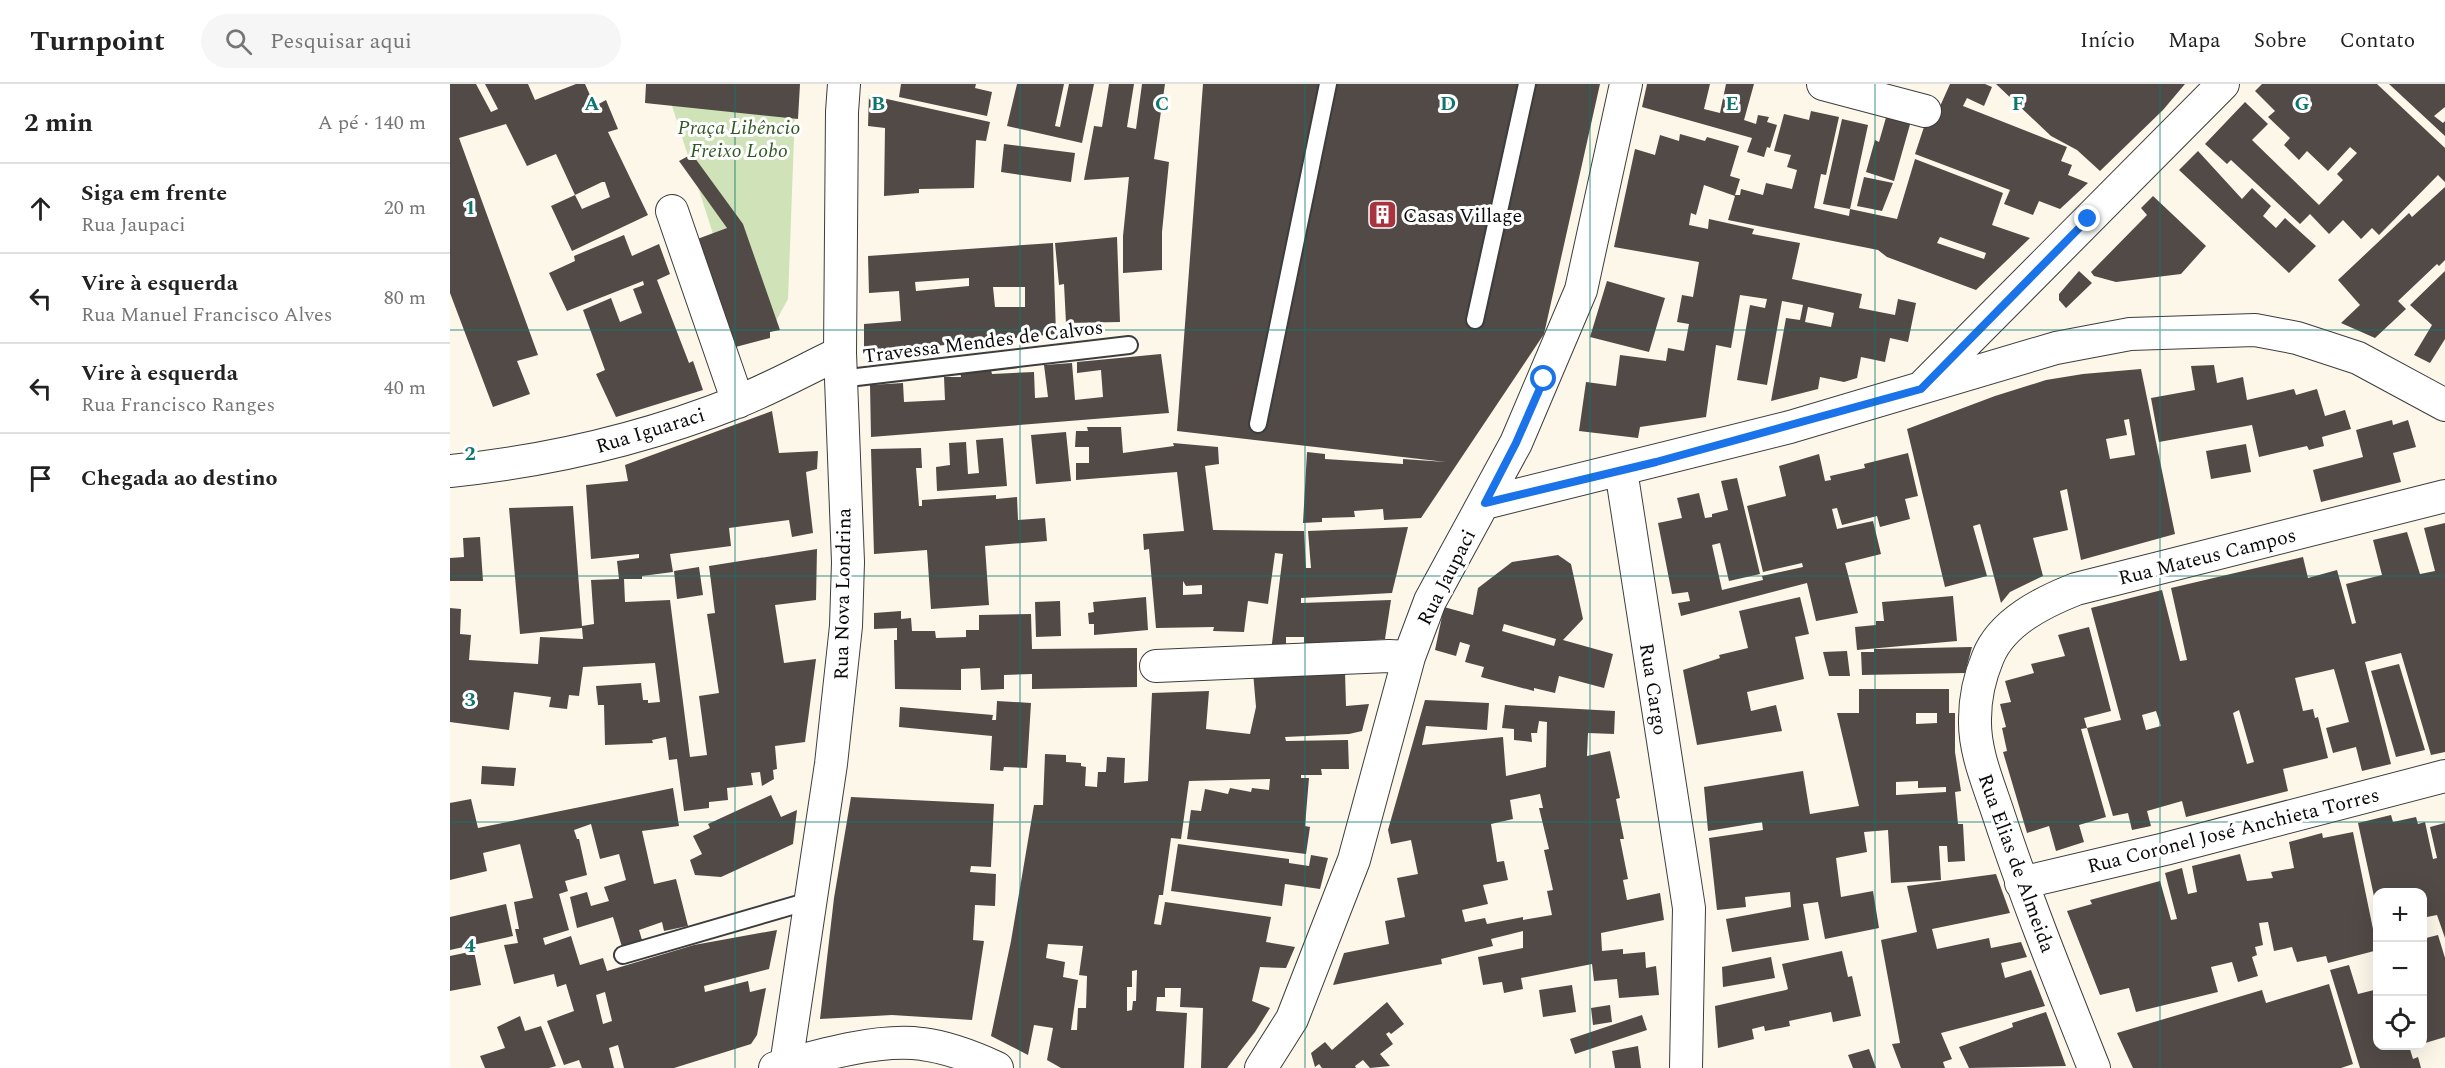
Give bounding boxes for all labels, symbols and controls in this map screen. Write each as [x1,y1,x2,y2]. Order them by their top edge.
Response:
search box [201,14,621,68]
text: Turnpoint [30,20,165,63]
icon: search [222,25,255,58]
text: Pesquisar aqui [270,25,412,58]
text: Início [2080,25,2135,57]
text: Mapa [2168,25,2221,57]
text: Sobre [2254,25,2307,57]
text: Contato [2340,25,2415,57]
text: A [584,89,600,119]
text: B [871,89,885,119]
text: C [1155,89,1169,119]
text: D [1440,89,1456,119]
text: E [1725,89,1739,119]
text: F [2012,89,2024,119]
text: G [2294,89,2310,119]
text: 2 min [24,103,93,143]
text: A pé · 140 m [318,108,426,138]
park label: Praça Libêncio Freixo Lobo [677,113,801,166]
text: Siga em frente [81,177,227,210]
icon: ahead [24,192,57,225]
text: 20 m [384,193,426,223]
text: 1 [464,193,476,223]
building icon: Casas Village [1366,199,1398,231]
place label: Casas Village [1403,201,1522,231]
route end [2074,205,2100,231]
text: Rua Jaupaci [81,210,185,240]
text: Vire à esquerda [81,267,238,300]
icon: left [24,282,57,315]
text: 80 m [384,283,426,313]
text: Rua Manuel Francisco Alves [81,300,332,330]
street label: Travessa Mendes de Calvos [861,312,1105,372]
text: Vire à esquerda [81,357,238,390]
route start [1530,365,1556,391]
icon: left [24,372,57,405]
text: 40 m [384,373,426,403]
text: Rua Francisco Ranges [81,390,275,420]
street label: Rua Iguaraci [592,400,709,462]
text: 2 [464,439,476,469]
icon: arrive [24,462,57,495]
text: Chegada ao destino [81,462,278,495]
street label: Rua Nova Londrina [826,507,860,680]
street label: Rua Mateus Campos [2115,520,2299,594]
street label: Rua Jaupaci [1410,524,1484,631]
street label: Rua Cargo [1631,641,1675,737]
text: 3 [464,685,476,715]
street label: Rua Elias de Almeida [1970,770,2062,957]
street label: Rua Coronel José Anchieta Torres [2084,780,2382,882]
map controls [2373,888,2427,1050]
button: + [2373,888,2427,942]
text: 4 [464,931,476,961]
button: − [2373,942,2427,996]
button: locate [2373,996,2427,1050]

